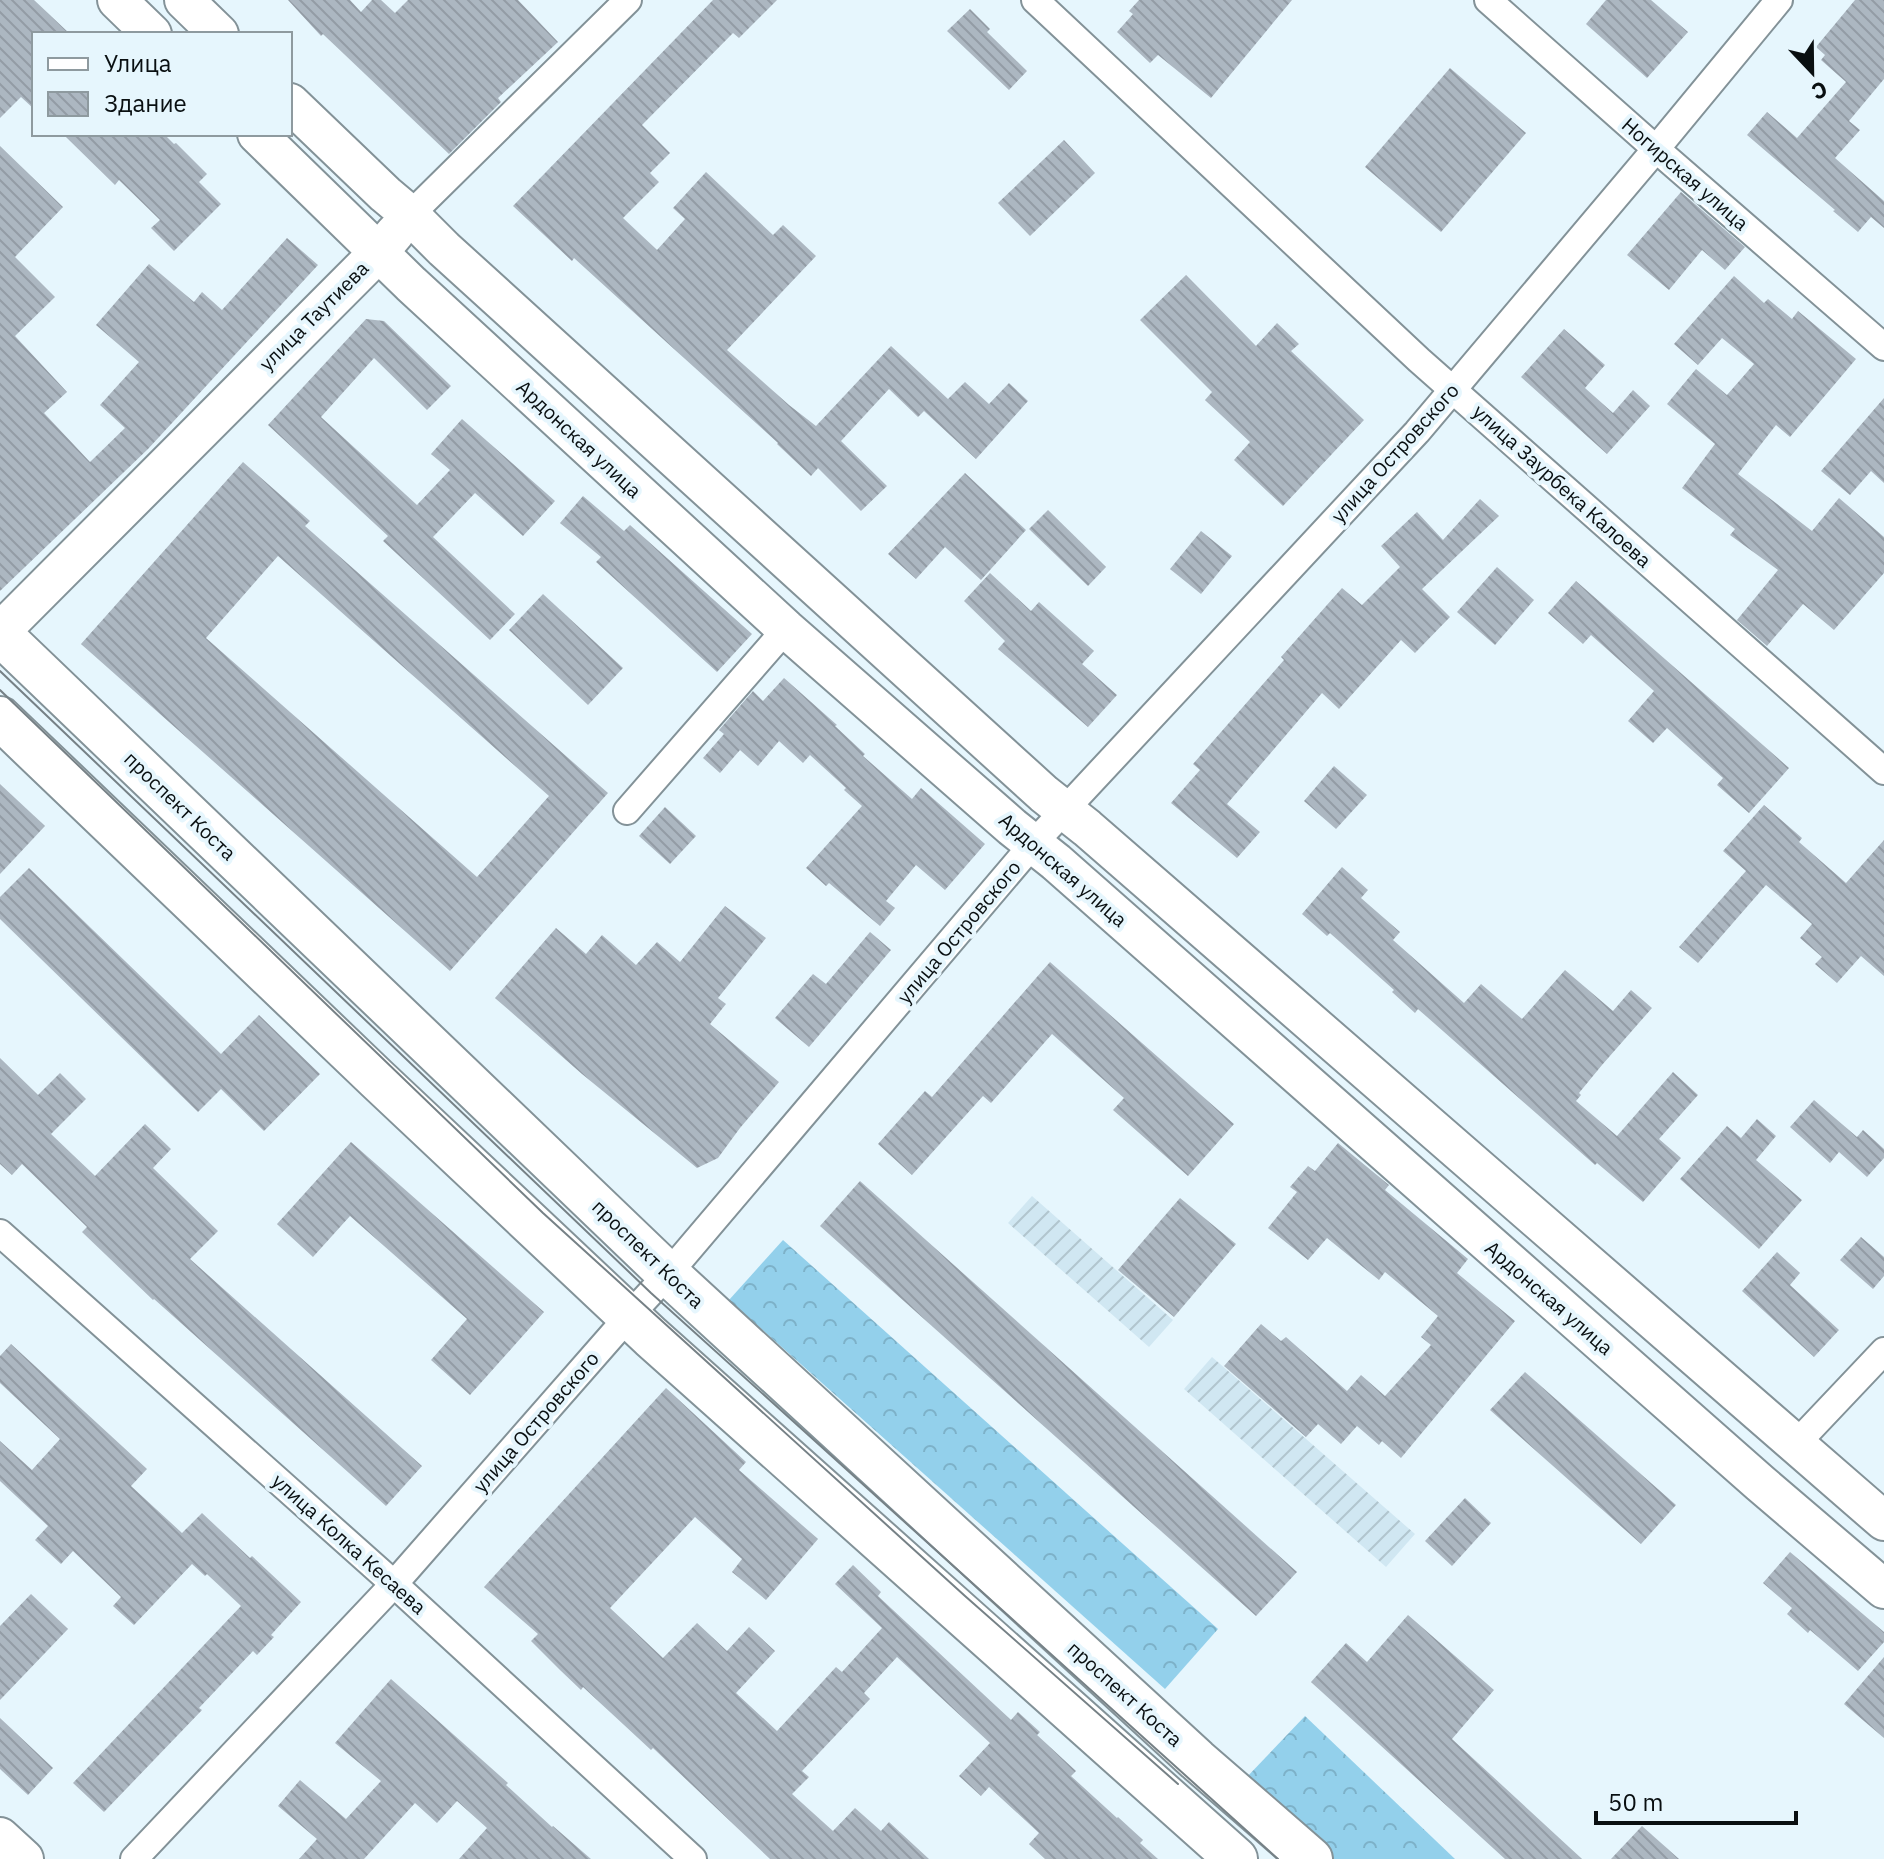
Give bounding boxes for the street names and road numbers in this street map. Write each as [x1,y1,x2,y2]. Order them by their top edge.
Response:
street label: Ногирская улица [1616,111,1755,236]
street label: улица Таутиева [253,255,375,376]
street label: Ардонская улица [511,374,648,504]
street label: улица Островского [1325,377,1465,528]
street label: улица Заурбека Калоева [1467,398,1658,573]
street label: проспект Коста [119,745,242,866]
street label: Ардонская улица [993,806,1133,933]
street label: улица Островского [891,854,1027,1009]
street label: проспект Коста [587,1193,710,1314]
street label: Ардонская улица [1479,1234,1619,1361]
street label: улица Островского [467,1345,605,1498]
street label: улица Колка Кесаева [266,1467,432,1620]
street label: проспект Коста [1062,1635,1189,1753]

